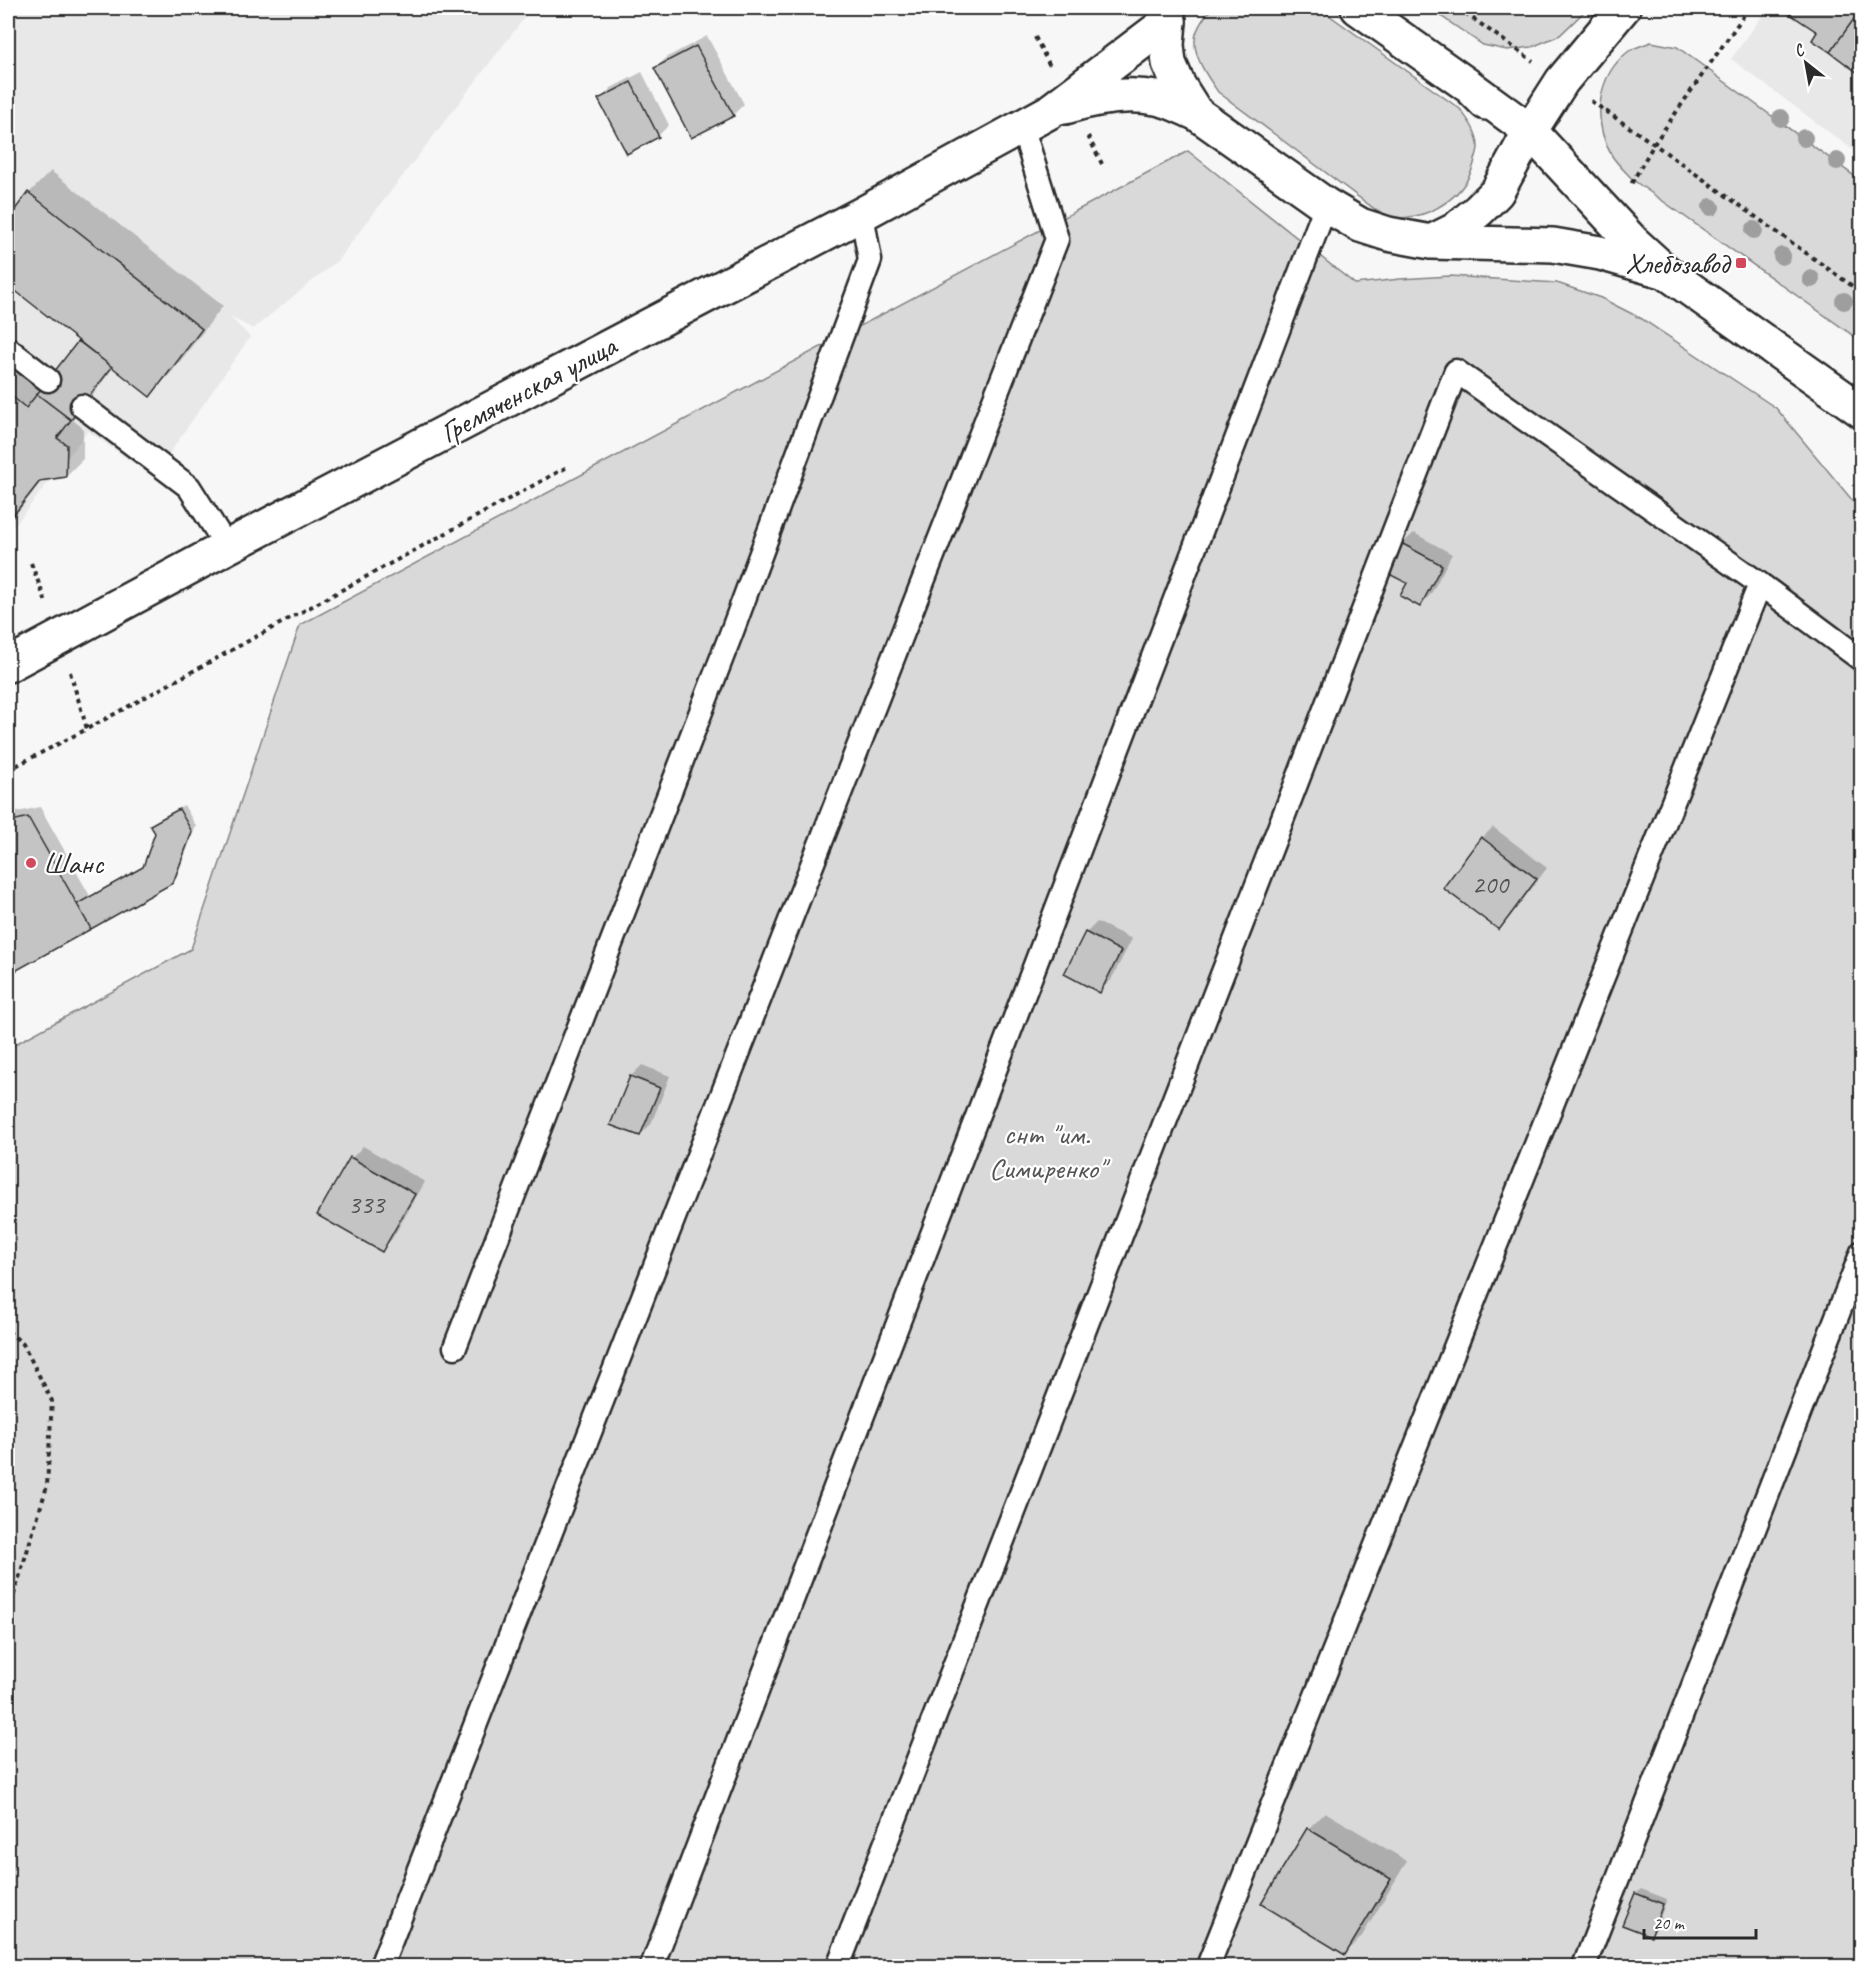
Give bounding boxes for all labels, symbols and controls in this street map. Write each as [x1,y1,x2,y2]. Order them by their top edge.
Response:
north arrow [1776,33,1836,93]
text: С [1790,39,1809,62]
place label: Хлебозавод [1625,244,1731,282]
marker: Хлебозавод [1734,256,1748,270]
street label: Гремяченская улица [433,326,624,451]
place label: Шанс [43,844,105,882]
marker: Шанс [24,856,38,870]
house number: 200 [1472,867,1510,901]
park label: снт "им. Симиренко" [989,1115,1111,1187]
house number: 333 [348,1187,386,1221]
scale bar [1644,1902,1756,1940]
text: 20 m [1653,1912,1686,1934]

